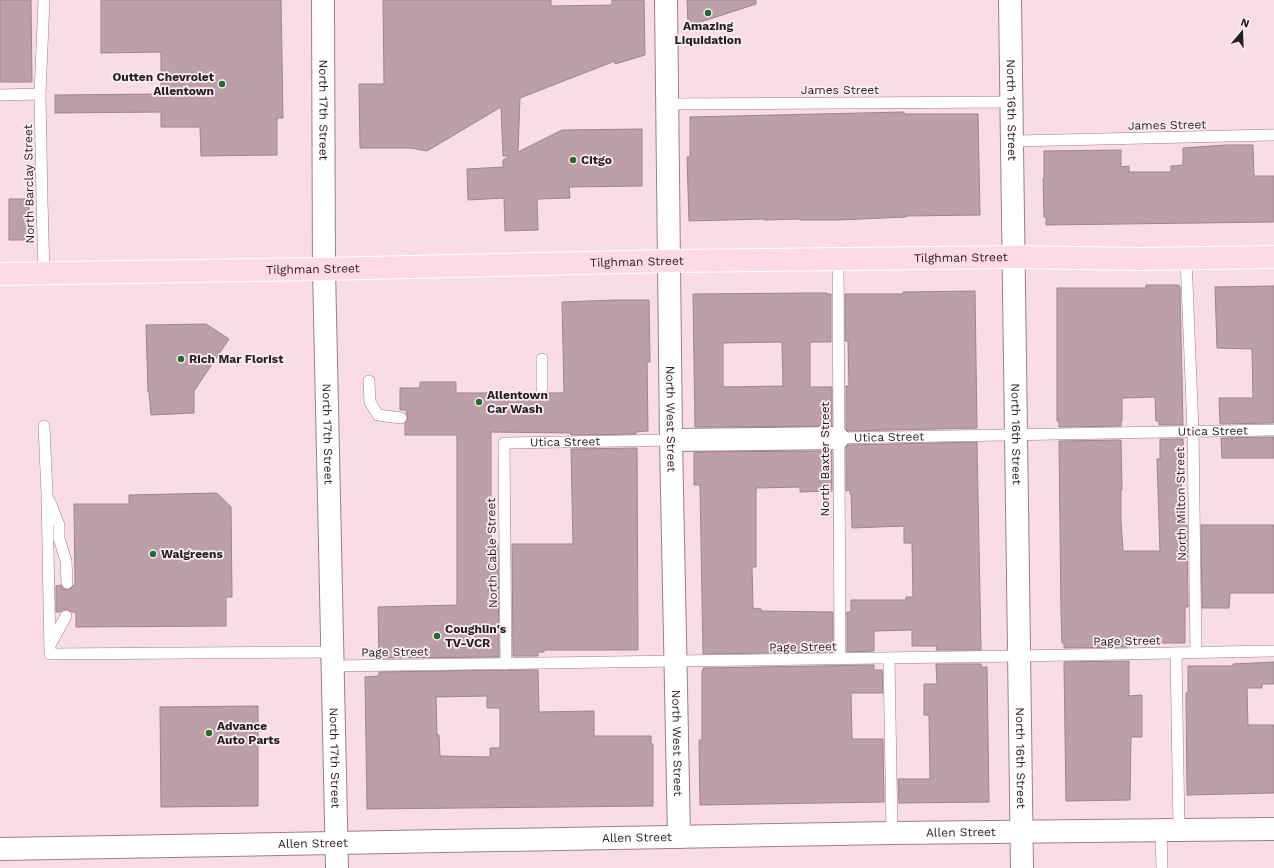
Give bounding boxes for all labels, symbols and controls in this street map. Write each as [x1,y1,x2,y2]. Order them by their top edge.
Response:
marker: Amazing Liquidation [703,8,713,18]
north arrow [1222,12,1262,52]
text: N [1239,16,1251,30]
place label: Amazing Liquidation [675,19,741,47]
street label: North 17th Street [316,59,331,161]
street label: North 16th Street [1004,59,1019,161]
place label: Outten Chevrolet Allentown [112,70,215,98]
marker: Outten Chevrolet Allentown [217,79,227,89]
street label: James Street [801,83,879,97]
street label: James Street [1128,117,1206,133]
street label: North Barclay Street [21,124,37,244]
place label: Citgo [581,153,612,167]
marker: Citgo [568,155,578,165]
street label: Tilghman Street [914,250,1008,265]
street label: Tilghman Street [590,254,684,270]
street label: Tilghman Street [266,261,360,277]
place label: Rich Mar Florist [189,352,284,366]
marker: Rich Mar Florist [176,354,186,364]
street label: North West Street [663,366,679,472]
street label: North 17th Street [319,383,336,485]
street label: North 16th Street [1008,383,1024,485]
place label: Allentown Car Wash [487,388,548,416]
marker: Allentown Car Wash [474,397,484,407]
street label: North Baxter Street [818,402,832,516]
street label: Utica Street [1178,423,1248,439]
street label: Utica Street [854,429,924,445]
street label: Utica Street [530,434,600,450]
street label: North Milton Street [1173,447,1189,561]
street label: North Cable Street [484,498,500,608]
place label: Walgreens [161,547,223,561]
marker: Walgreens [148,549,158,559]
place label: Coughlin's TV-VCR [445,622,507,650]
marker: Coughlin's TV-VCR [432,631,442,641]
street label: Page Street [1093,633,1161,649]
street label: Page Street [769,639,837,655]
street label: Page Street [361,644,429,660]
street label: North West Street [669,690,685,796]
street label: North 17th Street [327,707,343,808]
street label: North 16th Street [1013,707,1028,809]
place label: Advance Auto Parts [217,719,281,747]
marker: Advance Auto Parts [204,728,214,738]
street label: Allen Street [926,825,996,840]
street label: Allen Street [602,830,672,845]
street label: Allen Street [278,836,348,851]

